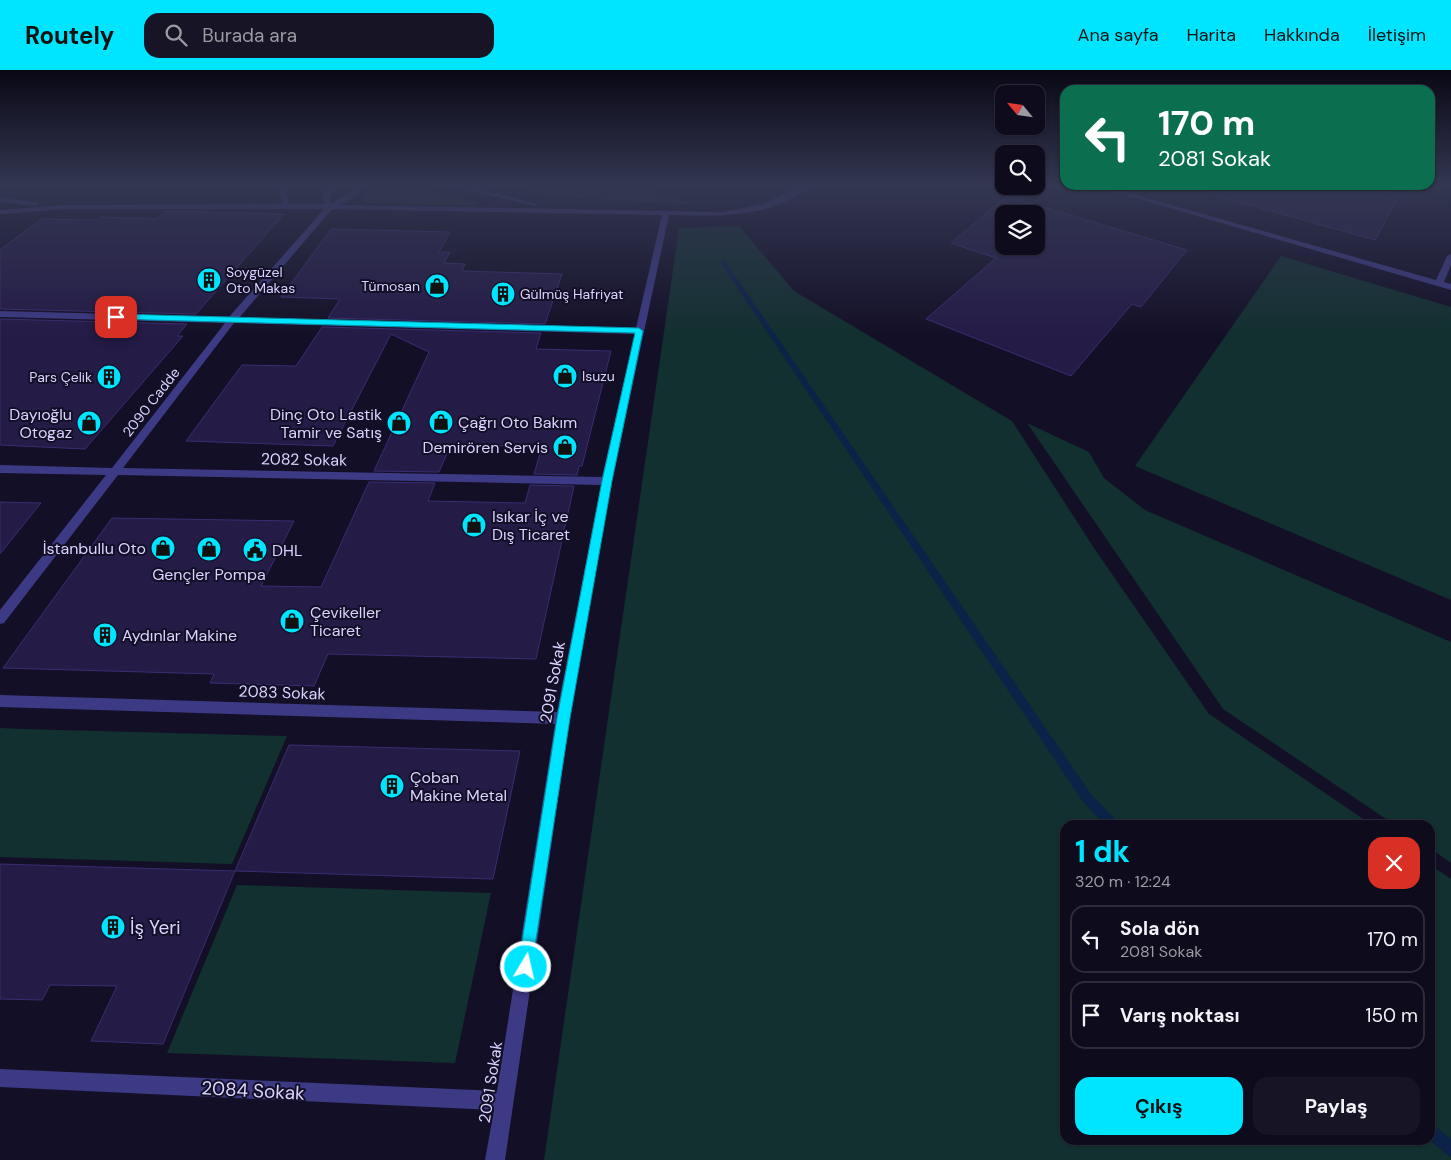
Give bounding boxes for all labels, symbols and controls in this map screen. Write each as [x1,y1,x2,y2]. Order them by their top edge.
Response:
search box [144,13,494,58]
text: Routely [25,20,114,51]
icon: search [162,21,190,49]
text: Burada ara [202,23,297,48]
text: Ana sayfa [1078,23,1158,47]
text: Harita [1186,23,1236,47]
text: Hakkında [1264,23,1340,47]
text: İletişim [1368,23,1426,47]
north arrow [995,85,1045,135]
map controls [995,85,1045,255]
text: 170 m [1158,100,1255,146]
icon: left [1075,105,1140,170]
text: 2081 Sokak [1158,144,1271,173]
button: search [995,145,1045,195]
button: layers [995,205,1045,255]
place label: Soygüzel Oto Makas [226,263,295,297]
building icon: Soygüzel Oto Makas [196,267,222,293]
shop icon: Tümosan [424,273,450,299]
place label: Tümosan [361,277,420,295]
building icon: Gülmüş Hafriyat [490,281,516,307]
place label: Gülmüş Hafriyat [520,285,623,303]
pin [95,296,137,338]
icon: arrive [102,303,130,331]
shop icon: Isuzu [552,363,578,389]
building icon: Pars Çelik [96,364,122,390]
street label: 2090 Cadde [118,364,184,440]
place label: Isuzu [582,367,615,385]
place label: Pars Çelik [29,368,92,386]
place label: Dayıoğlu Otogaz [9,404,72,443]
place label: Dinç Oto Lastik Tamir ve Satış [270,404,382,443]
shop icon: Çağrı Oto Bakım [428,409,454,435]
shop icon: Dayıoğlu Otogaz [76,410,102,436]
shop icon: Dinç Oto Lastik Tamir ve Satış [386,410,412,436]
place label: Çağrı Oto Bakım [458,412,577,433]
shop icon: Demirören Servis [552,434,578,460]
place label: Demirören Servis [423,437,548,458]
street label: 2082 Sokak [261,448,347,471]
place label: Isıkar İç ve Dış Ticaret [492,506,570,545]
shop icon: Isıkar İç ve Dış Ticaret [461,512,487,538]
shop icon: İstanbullu Oto [150,535,176,561]
shop icon: Gençler Pompa [196,536,222,562]
public building icon: DHL [242,537,268,563]
place label: İstanbullu Oto [43,538,146,559]
place label: DHL [272,540,302,561]
place label: Gençler Pompa [152,564,266,585]
place label: Çevikeller Ticaret [310,602,381,641]
shop icon: Çevikeller Ticaret [279,608,305,634]
building icon: Aydınlar Makine [92,622,118,648]
place label: Aydınlar Makine [122,625,237,646]
street label: 2091 Sokak [535,640,570,725]
street label: 2083 Sokak [238,680,326,705]
place label: Çoban Makine Metal [410,767,507,806]
building icon: Çoban Makine Metal [379,773,405,799]
text: 1 dk [1075,832,1130,871]
button: close [1368,837,1420,889]
text: 320 m · 12:24 [1075,871,1171,892]
building icon: İş Yeri [100,914,126,940]
place label: İş Yeri [130,915,180,940]
text: Sola dön [1120,916,1200,941]
icon: left [1077,925,1105,953]
text: 170 m [1367,927,1418,952]
position arrow [499,940,551,992]
text: 2081 Sokak [1120,941,1202,962]
icon: arrive [1077,1001,1105,1029]
text: Varış noktası [1120,1003,1240,1028]
text: 150 m [1366,1003,1418,1028]
street label: 2091 Sokak [474,1040,507,1124]
street label: 2084 Sokak [201,1075,306,1106]
button: Çıkış [1075,1077,1243,1135]
button: Paylaş [1253,1077,1420,1135]

